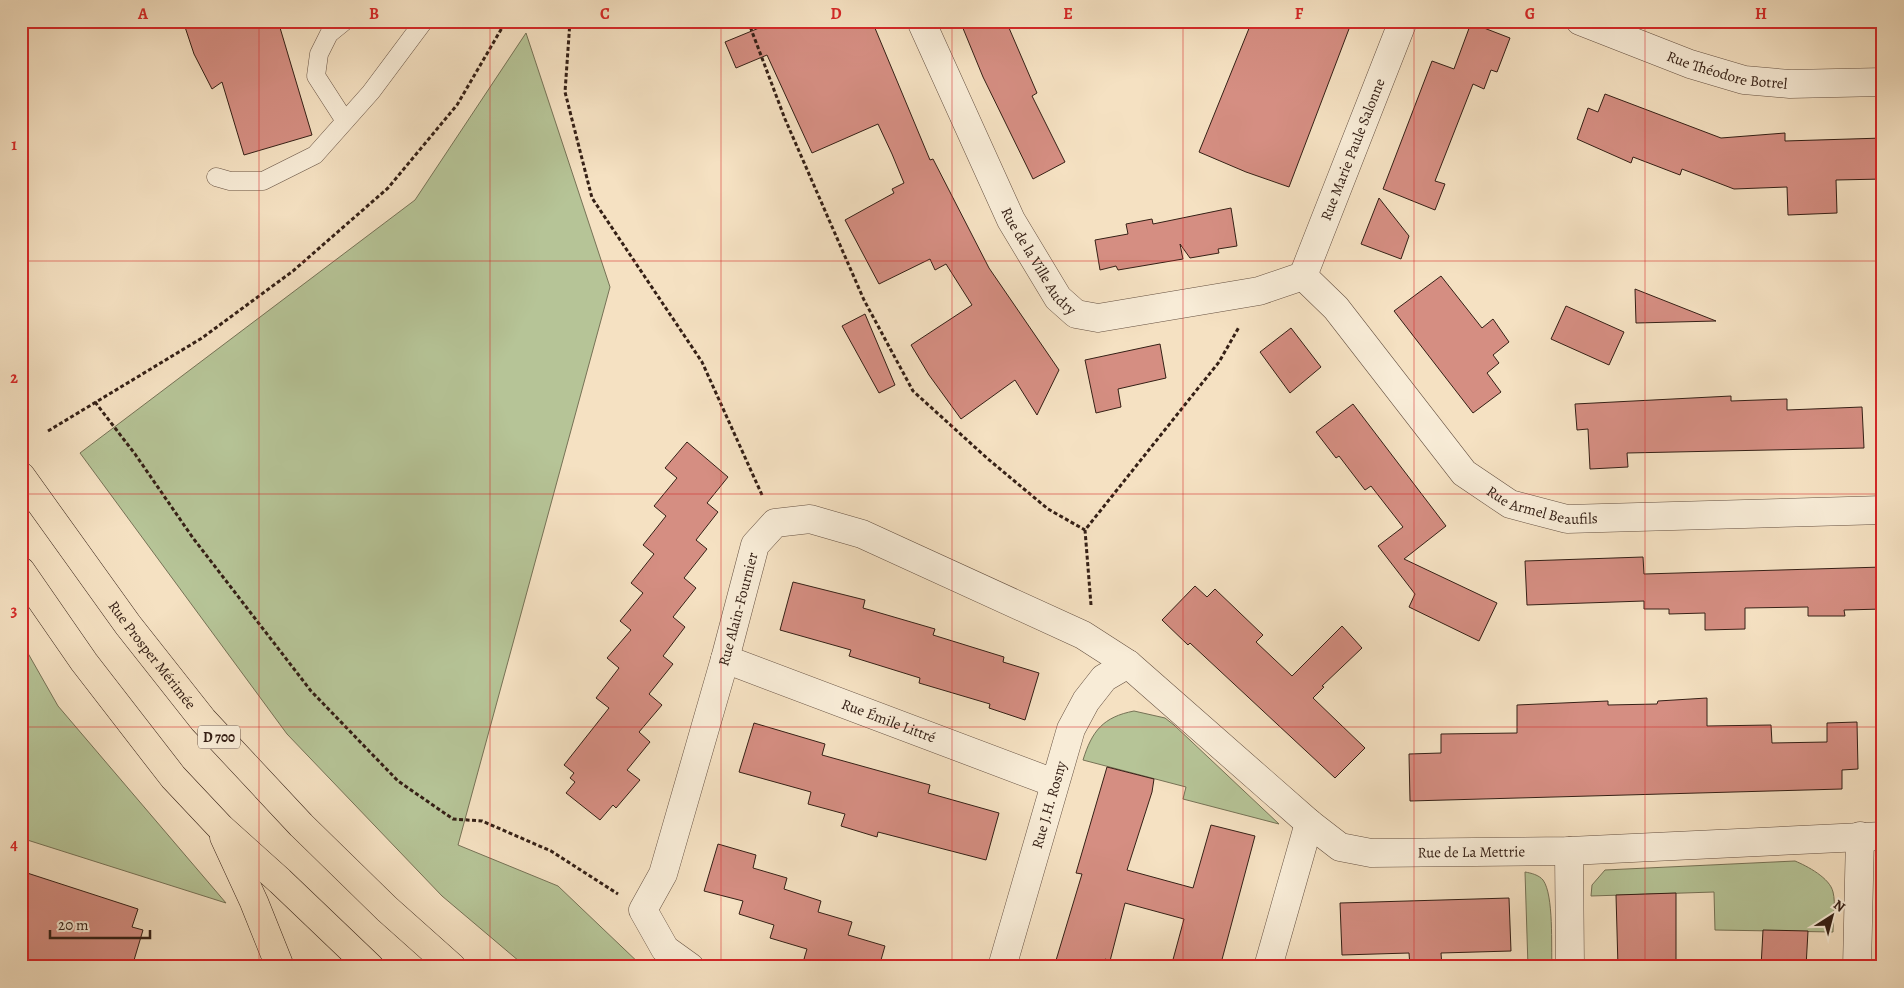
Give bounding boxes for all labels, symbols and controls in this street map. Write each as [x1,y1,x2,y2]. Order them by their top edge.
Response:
text: A [137,3,149,25]
text: B [369,3,379,25]
text: C [600,3,610,25]
text: D [830,3,842,25]
text: E [1063,3,1073,25]
text: F [1295,3,1304,25]
text: G [1525,3,1535,25]
text: H [1755,3,1767,25]
street label: Rue Théodore Botrel [1664,46,1788,94]
street label: Rue Marie Paule Salonne [1316,75,1390,223]
text: 1 [11,134,17,156]
street label: Rue de la Ville Audry [997,204,1081,320]
text: 2 [10,367,18,389]
street label: Rue Armel Beaufils [1483,481,1598,529]
street label: Rue Alain-Fournier [713,550,763,668]
street label: Rue Prosper Mérimée [104,597,201,714]
text: 3 [11,600,18,622]
street label: Rue Émile Littré [839,694,939,748]
road number: D 700 [198,726,240,749]
street label: Rue J.H. Rosny [1027,758,1071,851]
text: 4 [10,834,18,856]
street label: Rue de La Mettrie [1417,841,1526,863]
north arrow [1806,890,1856,940]
text: N [1830,895,1849,917]
scale bar [50,908,150,940]
text: 20 m [58,915,89,935]

